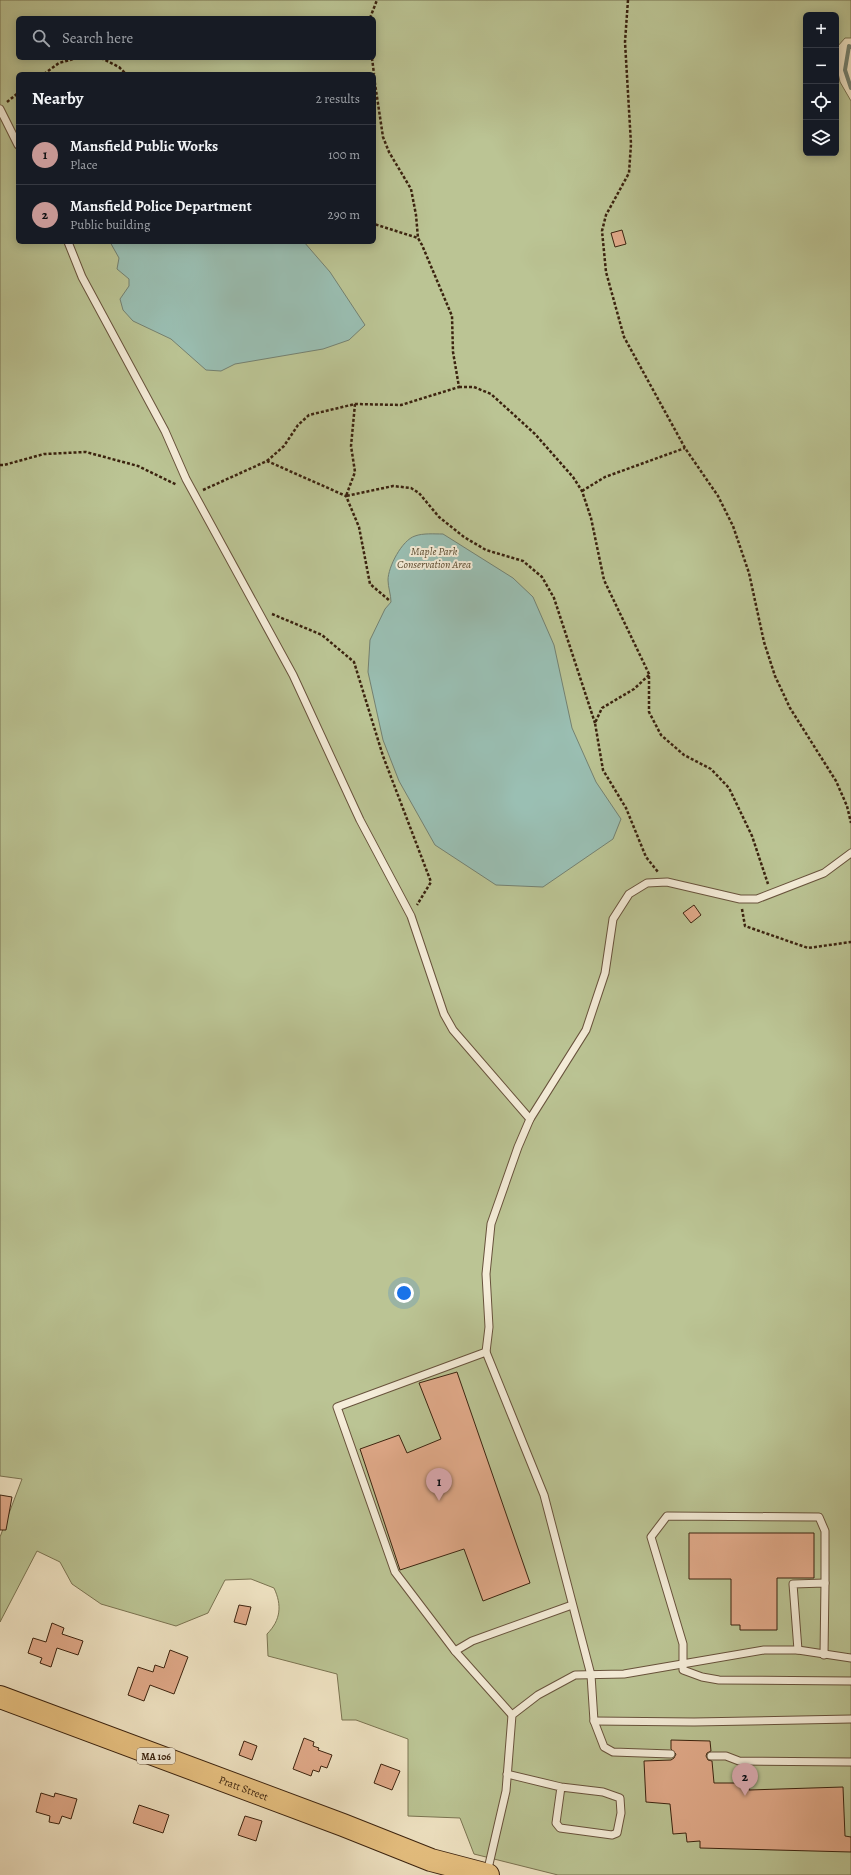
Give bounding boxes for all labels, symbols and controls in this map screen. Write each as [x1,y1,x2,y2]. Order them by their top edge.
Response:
map controls [803,12,839,156]
button: + [803,12,839,48]
search box [16,16,376,60]
icon: search [30,27,52,49]
text: Search here [62,28,133,48]
button: − [803,48,839,84]
button: locate [803,84,839,120]
text: Nearby [32,87,83,110]
text: 2 results [316,90,360,107]
button: layers [803,120,839,156]
text: Mansfield Public Works [70,136,218,156]
text: 1 [43,146,47,163]
text: 100 m [328,146,360,163]
text: Place [70,156,98,173]
text: Mansfield Police Department [70,196,252,216]
text: 2 [42,206,48,223]
text: 290 m [328,206,360,223]
text: Public building [70,216,150,233]
park label: Maple Park Conservation Area [397,544,471,572]
your location [394,1283,414,1303]
pin: 1 [426,1468,452,1501]
road number: MA 106 [137,1748,175,1764]
pin: 2 [732,1763,758,1796]
street label: Pratt Street [217,1772,271,1804]

